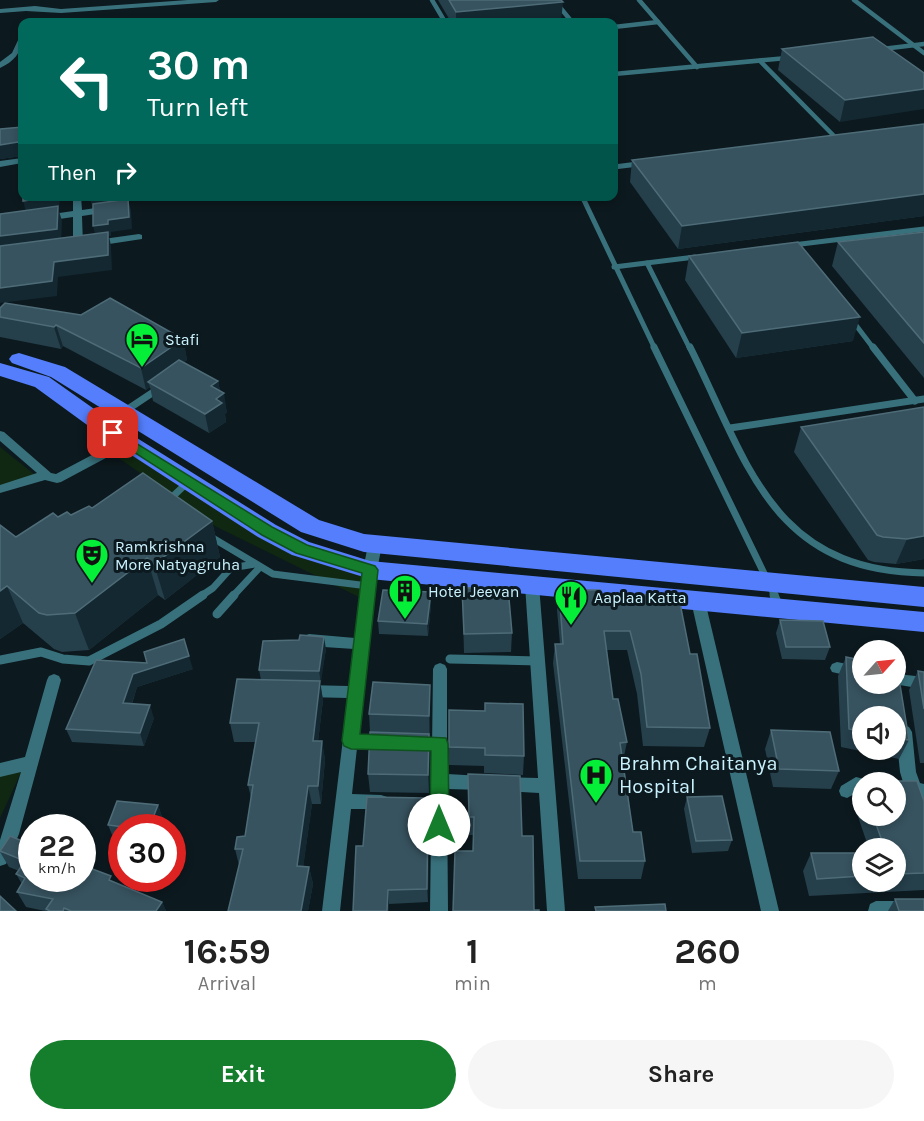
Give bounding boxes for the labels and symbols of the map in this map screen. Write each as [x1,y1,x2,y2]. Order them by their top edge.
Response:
hotel icon: Stafi [124,321,160,368]
place label: Stafi [165,330,200,349]
pin [87,407,138,458]
theatre icon: Ramkrishna More Natyagruha [74,537,110,584]
place label: Ramkrishna More Natyagruha [115,537,240,574]
building icon: Hotel Jeevan [387,573,423,620]
restaurant icon: Aaplaa Katta [553,579,589,626]
place label: Hotel Jeevan [428,582,519,601]
place label: Aaplaa Katta [594,588,687,607]
north arrow [852,640,906,694]
place label: Brahm Chaitanya Hospital [619,752,777,798]
hospital icon: Brahm Chaitanya Hospital [578,757,614,804]
position arrow [407,793,471,857]
speed limit sign: 30 [108,814,186,892]

